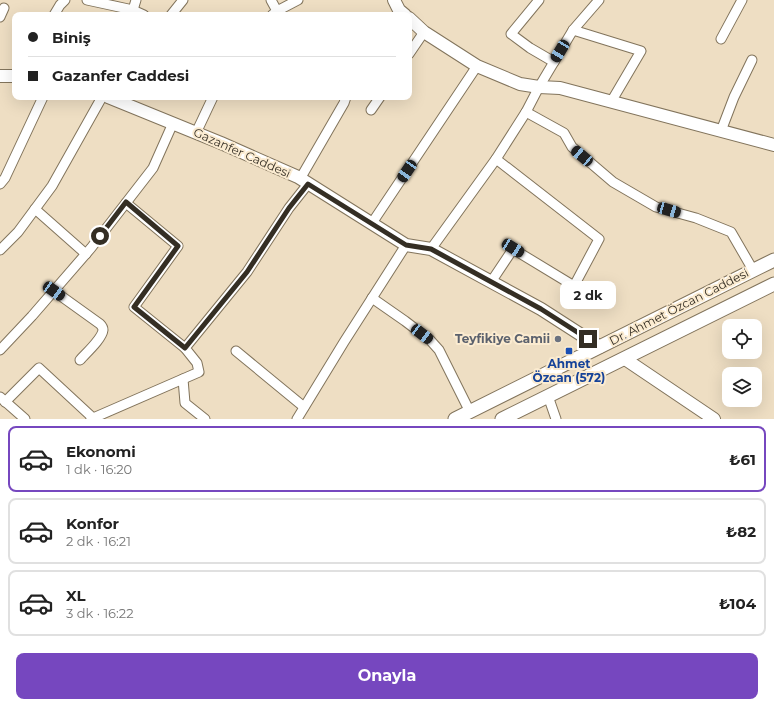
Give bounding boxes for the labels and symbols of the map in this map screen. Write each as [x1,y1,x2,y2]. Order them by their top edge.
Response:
car [549,38,571,64]
street label: Gazanfer Caddesi [191,124,293,181]
car [569,144,595,168]
car [395,158,419,184]
car [656,201,682,219]
route start [91,227,109,245]
car [500,237,526,259]
street label: Dr. Ahmet Özcan Caddesi [607,265,751,348]
car [41,279,67,303]
callout: 2 dk [560,281,616,309]
car [409,322,435,346]
route end [579,330,597,348]
place label: Teyfikiye Camii [455,331,550,346]
marker: Teyfikiye Camii [553,334,563,344]
marker: Ahmet Özcan (572) [564,346,574,356]
place label: Ahmet Özcan (572) [533,356,605,385]

